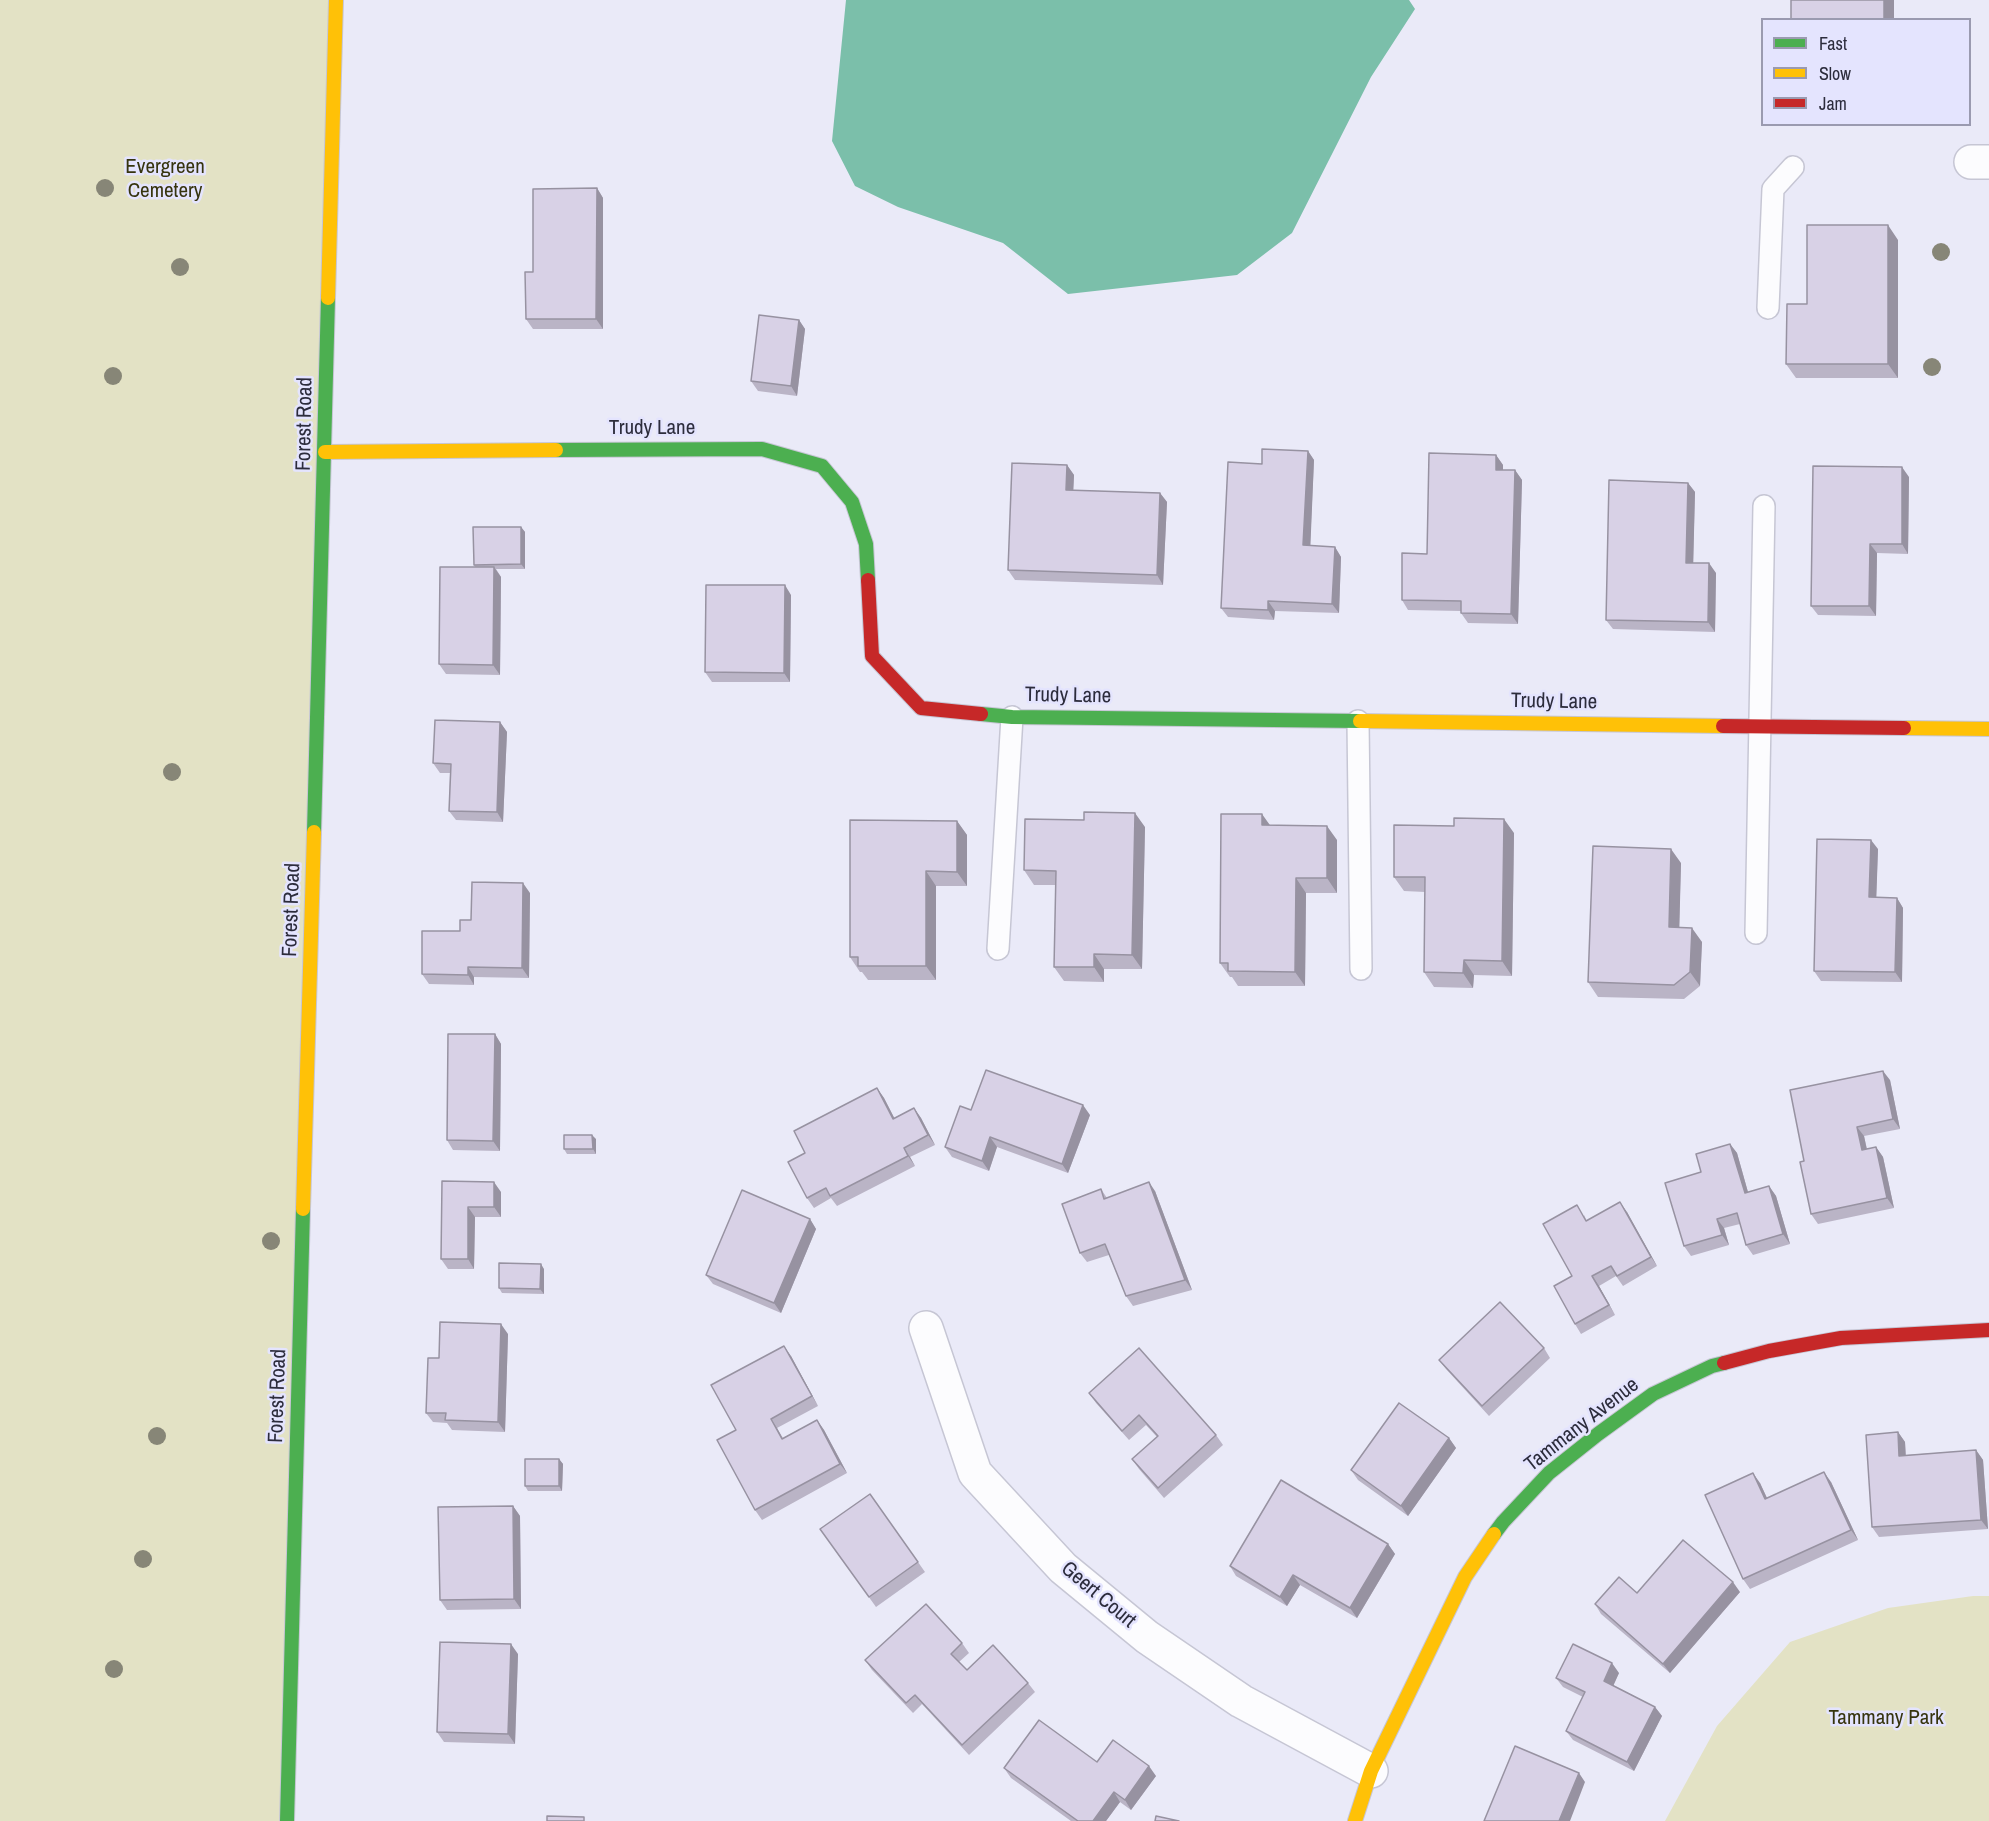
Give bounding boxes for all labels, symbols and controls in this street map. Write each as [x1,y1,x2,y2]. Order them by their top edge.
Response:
legend [1761,18,1971,126]
text: Fast [1819,31,1847,56]
text: Slow [1819,61,1851,86]
text: Jam [1819,91,1847,116]
park label: Evergreen Cemetery [125,154,205,204]
street label: Forest Road [292,377,318,471]
street label: Trudy Lane [609,415,695,441]
street label: Trudy Lane [1025,683,1111,709]
street label: Trudy Lane [1511,689,1597,715]
street label: Forest Road [278,863,306,957]
street label: Forest Road [264,1349,292,1443]
street label: Tammany Avenue [1520,1373,1644,1477]
street label: Geert Court [1055,1556,1141,1634]
park label: Tammany Park [1828,1705,1944,1731]

